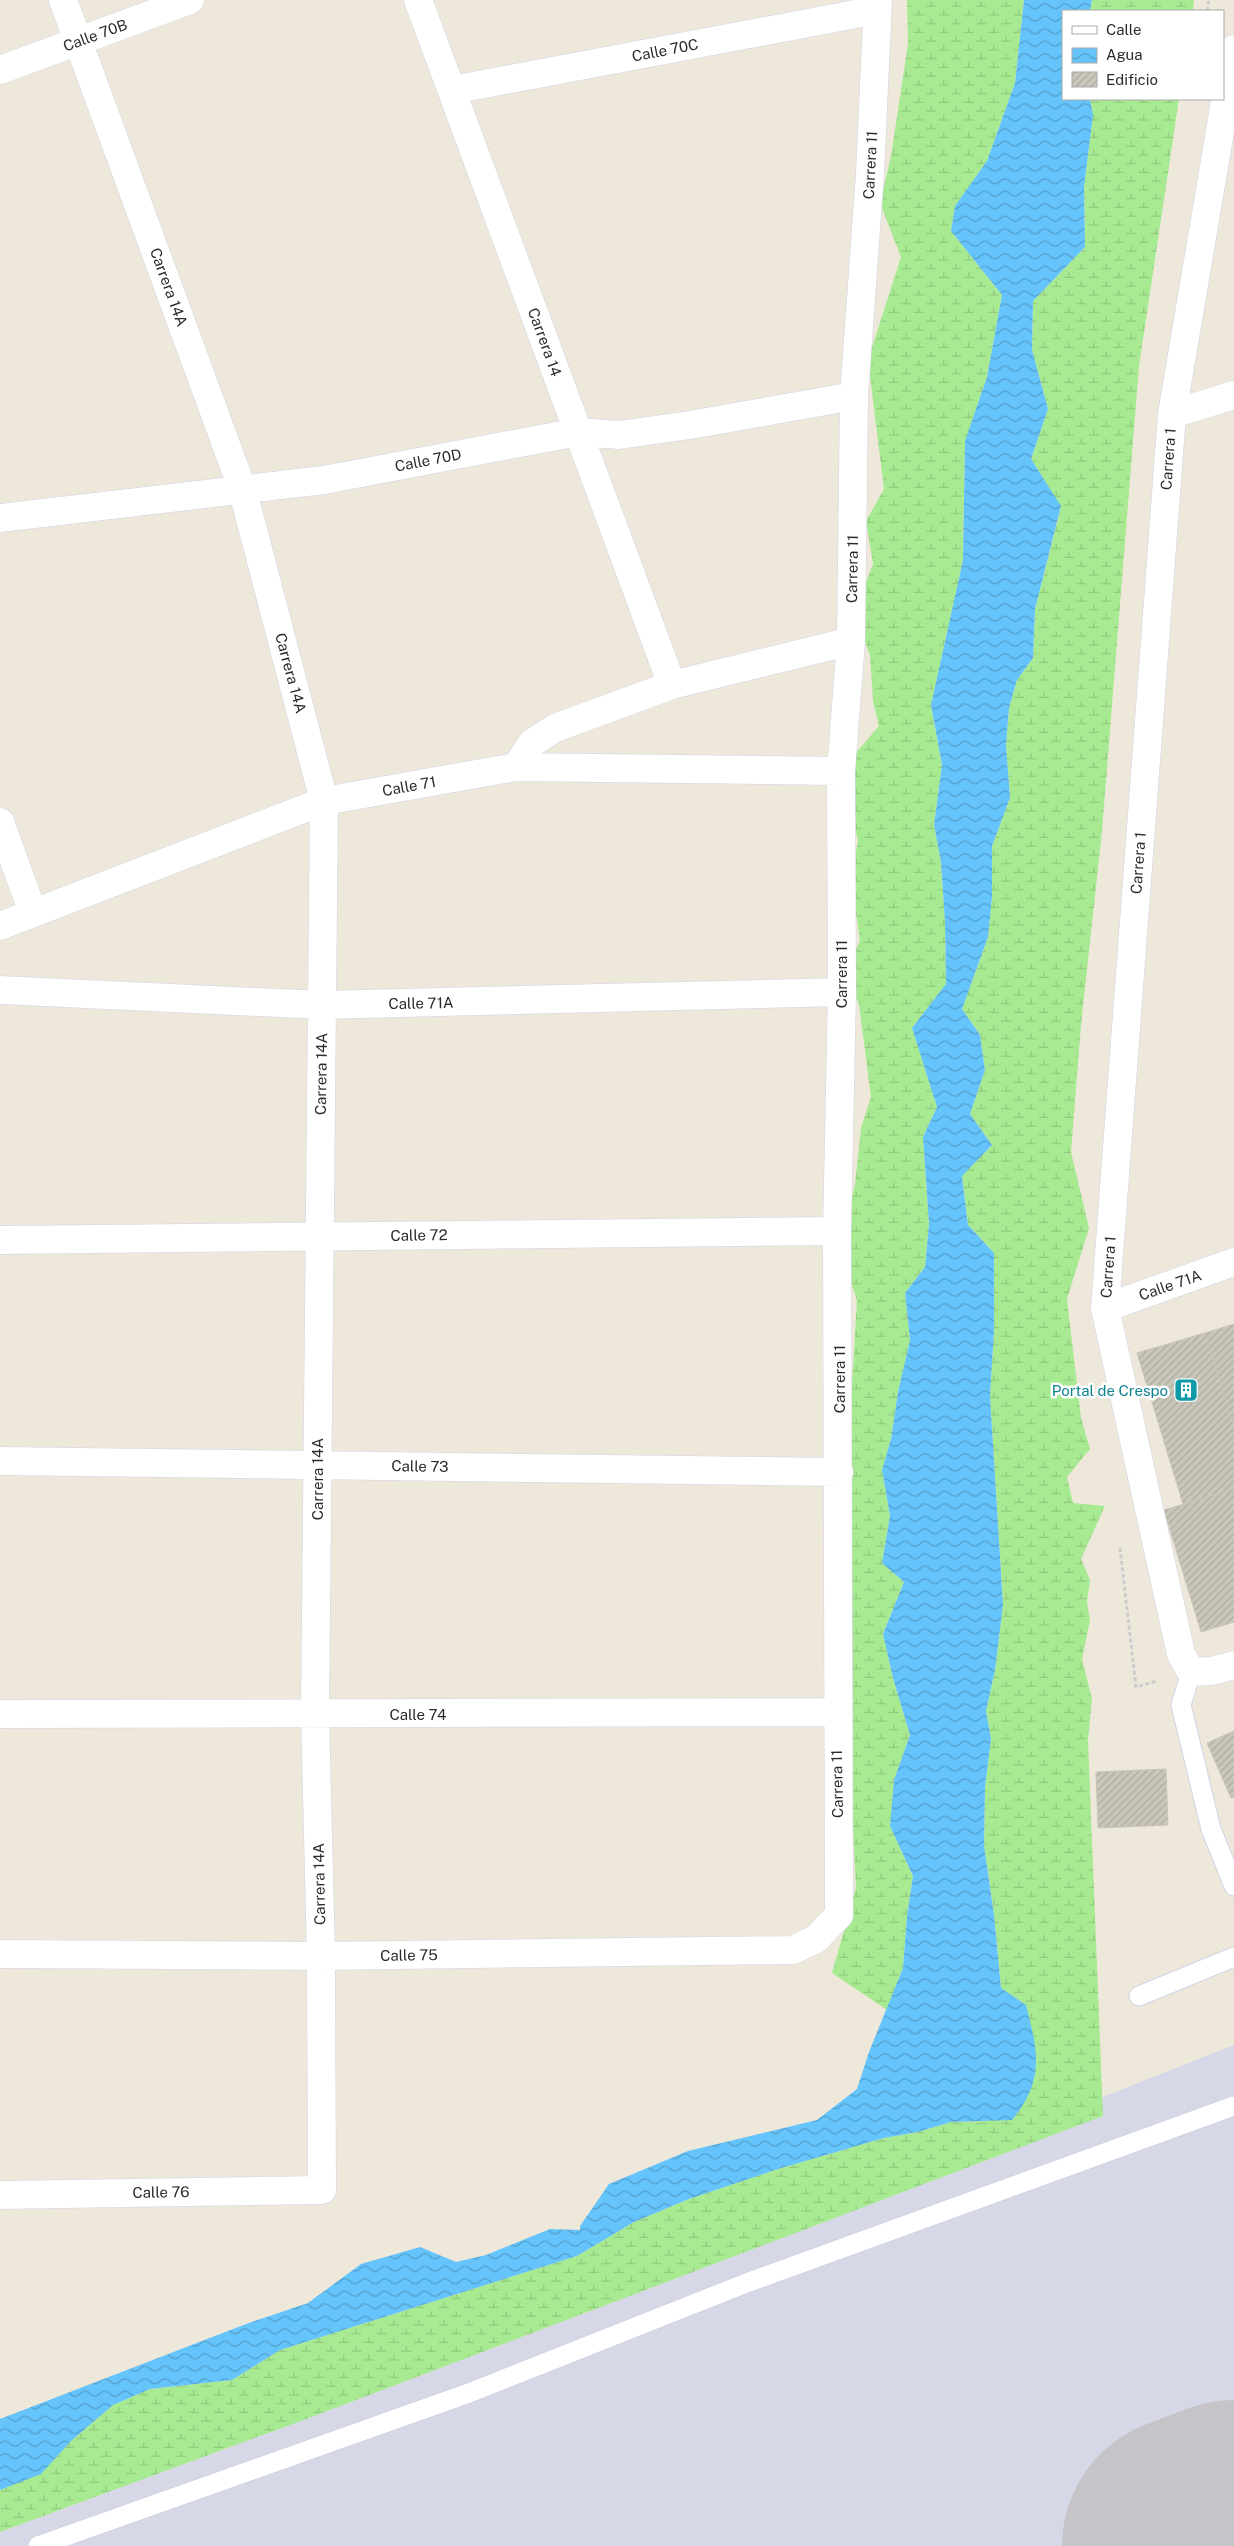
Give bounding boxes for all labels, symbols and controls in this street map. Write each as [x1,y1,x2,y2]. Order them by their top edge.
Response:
legend [1062,10,1224,100]
street label: Calle 70B [61,16,129,54]
text: Calle [1106,21,1142,38]
street label: Calle 70C [630,35,700,65]
text: Agua [1106,46,1143,63]
text: Edificio [1106,71,1158,88]
street label: Carrera 11 [860,130,880,200]
street label: Carrera 14A [147,245,191,329]
street label: Carrera 14 [525,305,565,379]
street label: Carrera 1 [1157,427,1179,491]
street label: Calle 70D [393,445,463,475]
street label: Carrera 11 [843,535,861,603]
street label: Carrera 14A [272,631,310,715]
street label: Calle 71 [381,773,437,799]
street label: Carrera 1 [1127,831,1149,895]
street label: Carrera 11 [833,940,850,1008]
street label: Calle 71A [388,994,454,1012]
street label: Carrera 14A [312,1032,330,1115]
street label: Calle 72 [390,1226,448,1244]
street label: Carrera 1 [1097,1235,1119,1299]
street label: Calle 71A [1136,1266,1204,1304]
street label: Carrera 11 [831,1345,848,1413]
building icon: Portal de Crespo [1173,1377,1199,1403]
place label: Portal de Crespo [1052,1382,1168,1399]
street label: Carrera 14A [309,1437,326,1520]
street label: Calle 73 [391,1457,449,1475]
street label: Calle 74 [389,1706,447,1723]
street label: Carrera 11 [828,1750,846,1818]
street label: Carrera 14A [310,1842,328,1925]
street label: Calle 75 [380,1946,438,1964]
street label: Calle 76 [132,2183,190,2201]

